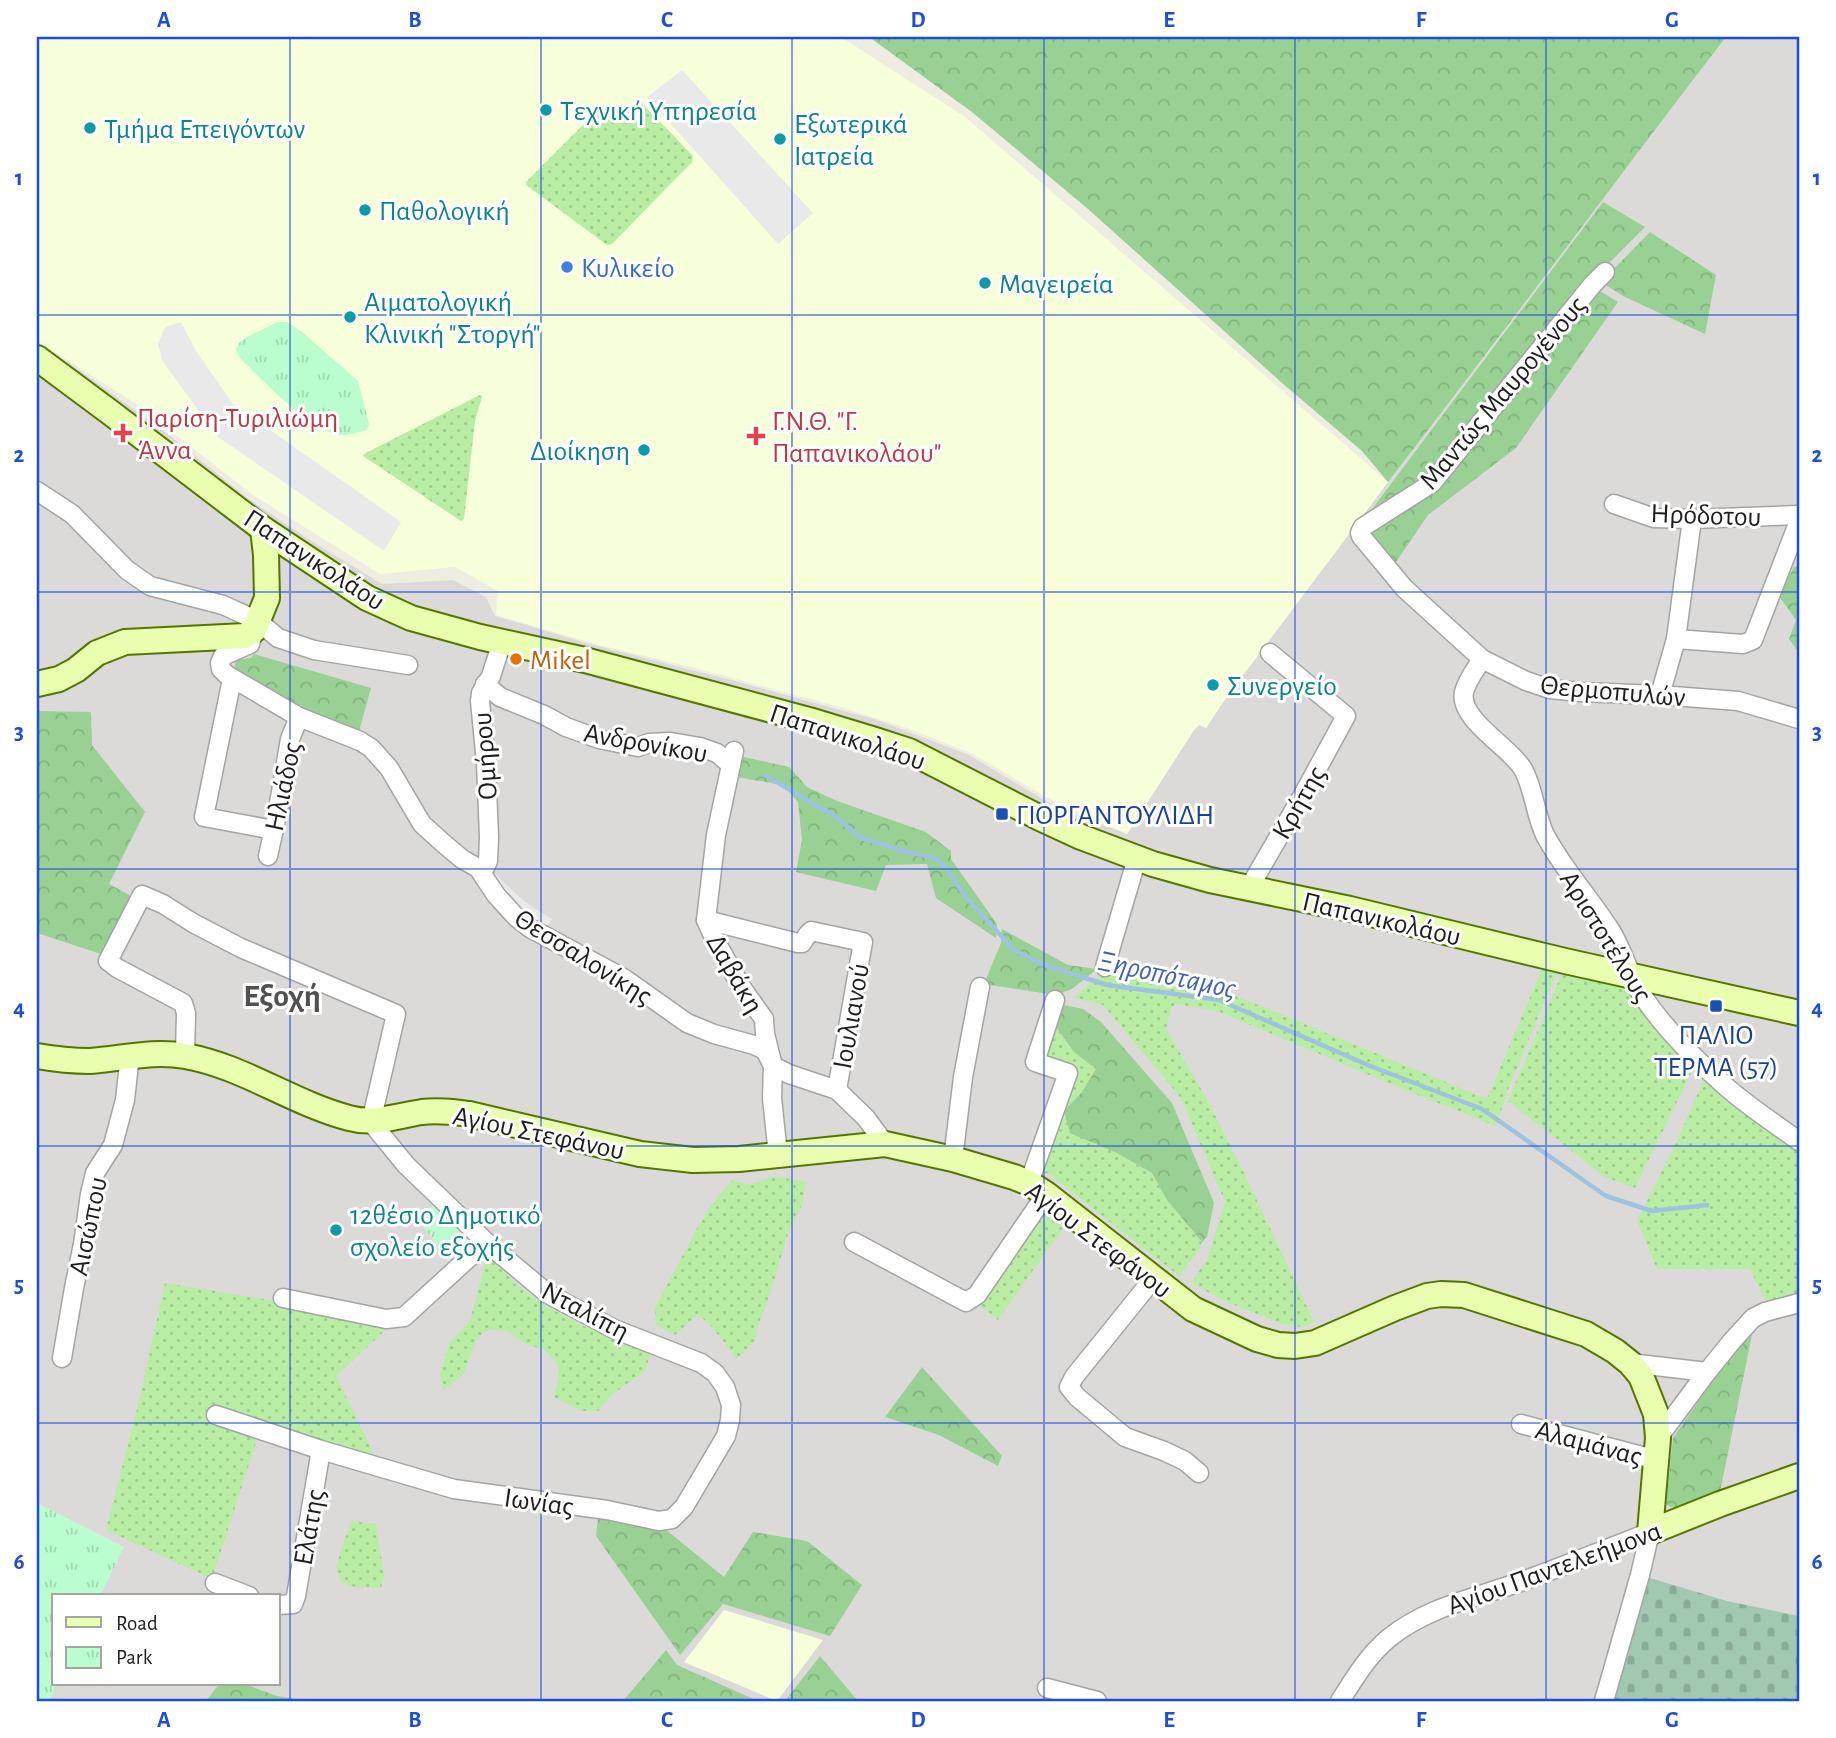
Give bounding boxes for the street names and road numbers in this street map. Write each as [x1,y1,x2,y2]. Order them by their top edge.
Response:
street label: Μαντώς Μαυρογένους [1415,291,1592,495]
street label: Ηρόδοτου [1650,500,1762,532]
street label: Παπανικολάου [238,505,389,616]
street label: Θερμοπυλών [1539,672,1687,712]
street label: Παπανικολάου [766,700,929,776]
street label: Ομήρου [469,711,503,801]
street label: Ανδρονίκου [582,719,710,769]
street label: Ηλιάδος [261,739,307,834]
street label: Κρήτης [1268,761,1332,844]
street label: Αριστοτέλους [1554,867,1657,1008]
street label: Παπανικολάου [1300,888,1463,952]
street label: Θεσσαλονίκης [509,904,657,1011]
street label: Δαβάκη [701,930,768,1018]
street label: Ιουλιανού [829,961,875,1071]
street label: Αγίου Στεφάνου [450,1102,627,1166]
street label: Αισώπου [65,1175,113,1278]
street label: Αγίου Στεφάνου [1020,1177,1176,1304]
street label: Νταλίπη [537,1277,634,1346]
street label: Αλαμάνας [1532,1416,1645,1472]
street label: Ιωνίας [502,1484,575,1522]
street label: Ελάτης [290,1487,330,1568]
street label: Αγίου Παντελεήμονα [1444,1517,1666,1621]

